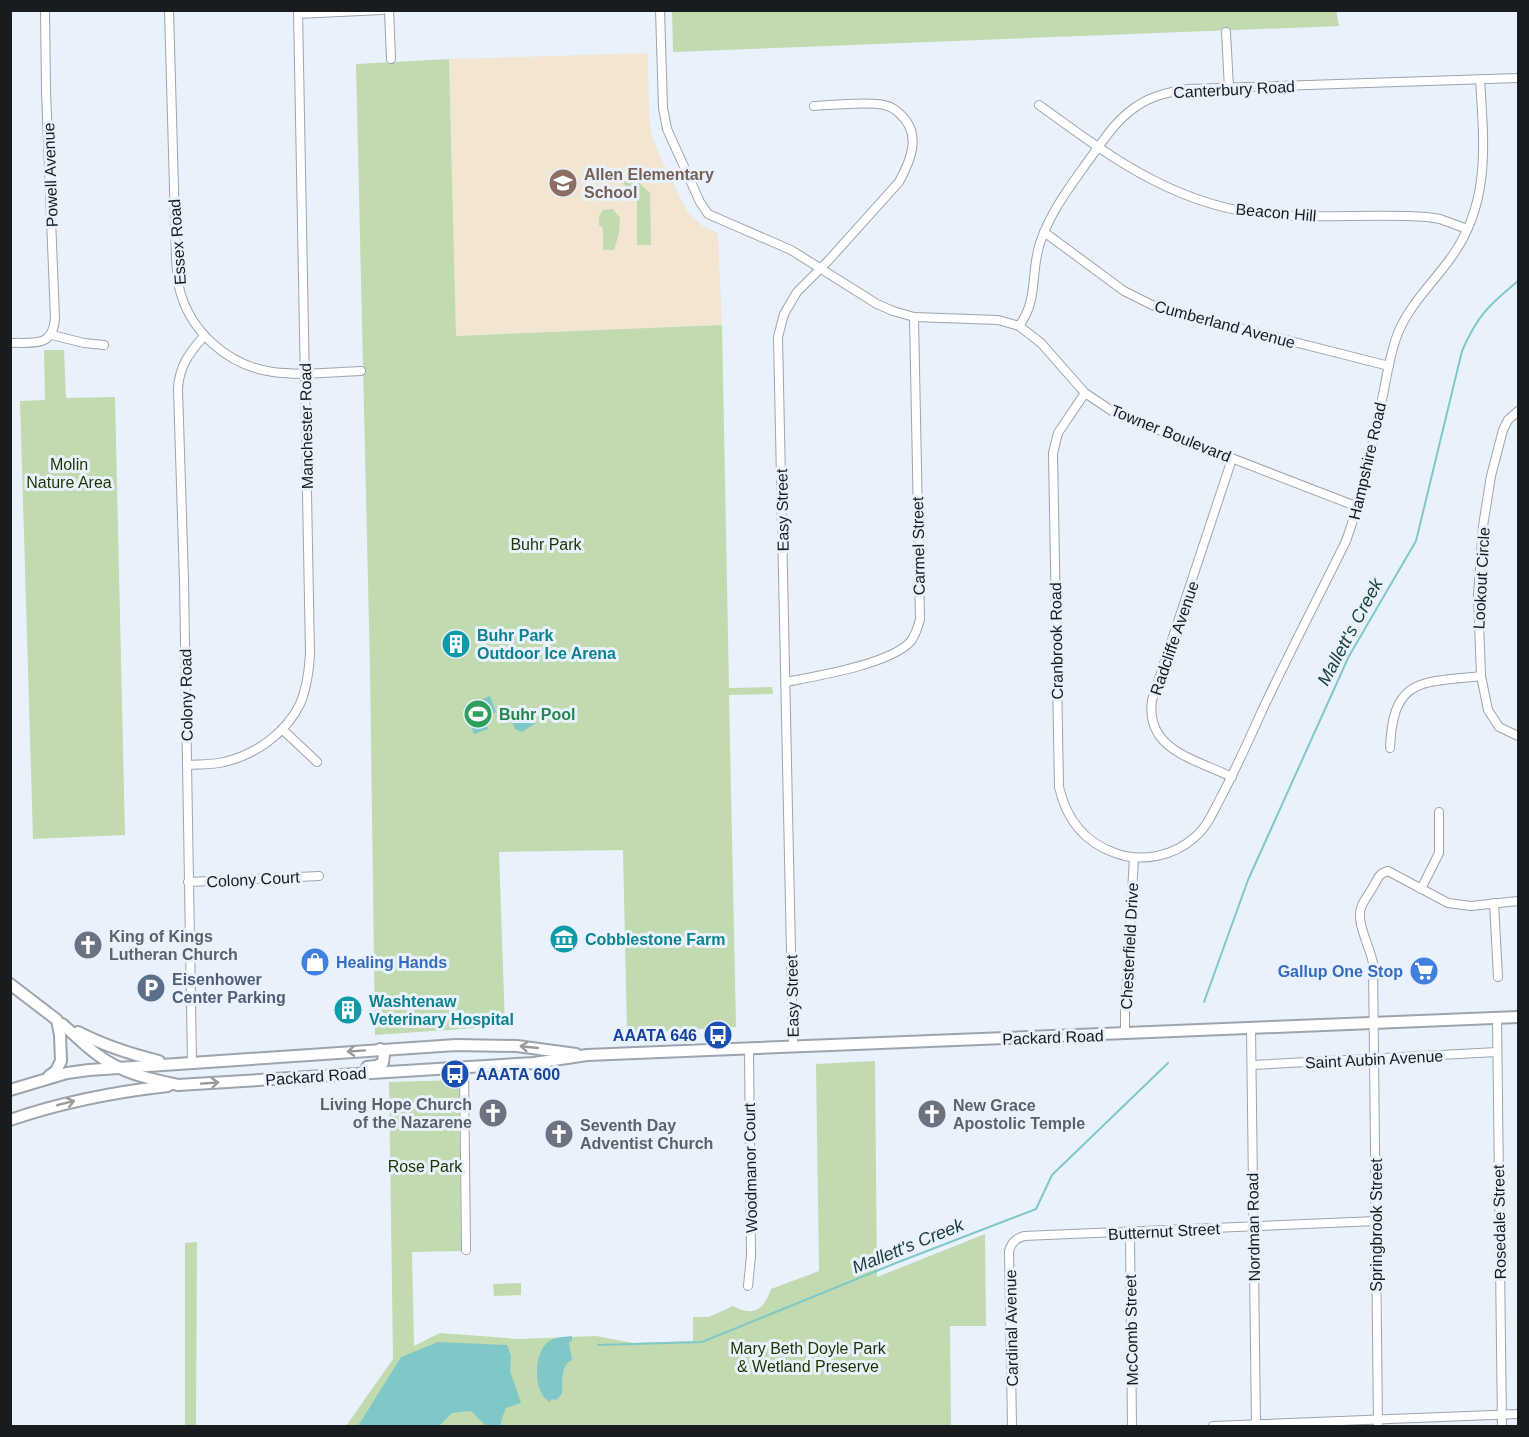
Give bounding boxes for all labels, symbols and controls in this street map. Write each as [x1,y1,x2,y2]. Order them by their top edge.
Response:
street label: Canterbury Road [1173,78,1295,101]
street label: Powell Avenue [40,122,61,228]
place label: Allen Elementary School [584,166,714,201]
school or university icon: Allen Elementary School [547,167,579,199]
street label: Essex Road [166,198,189,286]
street label: Beacon Hill [1235,201,1317,224]
street label: Cumberland Avenue [1153,298,1297,351]
street label: Manchester Road [297,363,316,489]
street label: Hampshire Road [1346,401,1389,522]
street label: Towner Boulevard [1108,402,1233,465]
park label: Molin Nature Area [26,456,112,491]
street label: Easy Street [773,468,792,551]
street label: Carmel Street [909,496,928,595]
street label: Lookout Circle [1470,526,1493,630]
park label: Buhr Park [510,536,583,553]
water label: Mallett's Creek [1313,574,1387,689]
street label: Radcliffe Avenue [1147,579,1202,697]
street label: Cranbrook Road [1047,582,1066,700]
place label: Buhr Park Outdoor Ice Arena [477,627,616,662]
building icon: Buhr Park Outdoor Ice Arena [440,628,472,660]
street label: Colony Road [177,649,196,741]
sports icon: Buhr Pool [462,698,494,730]
place label: Buhr Pool [499,706,575,723]
street label: Colony Court [206,869,301,890]
street label: Chesterfield Drive [1118,882,1141,1010]
museum icon: Cobblestone Farm [548,923,580,955]
place label: King of Kings Lutheran Church [109,928,238,963]
church icon: King of Kings Lutheran Church [72,929,104,961]
place label: Cobblestone Farm [585,931,725,948]
shop icon: Healing Hands [299,946,331,978]
place label: Healing Hands [336,954,447,971]
street label: Easy Street [783,954,802,1037]
supermarket icon: Gallup One Stop [1408,955,1440,987]
place label: Gallup One Stop [1278,963,1403,980]
place label: Eisenhower Center Parking [172,971,286,1006]
parking icon: Eisenhower Center Parking [135,972,167,1004]
place label: Washtenaw Veterinary Hospital [369,993,514,1028]
building icon: Washtenaw Veterinary Hospital [332,994,364,1026]
bus stop icon: AAATA 646 [702,1019,734,1051]
place label: AAATA 646 [613,1027,697,1044]
street label: Packard Road [1002,1027,1104,1048]
one-way arrow [519,1041,539,1052]
one-way arrow [346,1046,366,1057]
street label: Saint Aubin Avenue [1304,1047,1444,1072]
bus stop icon: AAATA 600 [439,1058,471,1090]
street label: Packard Road [265,1064,367,1089]
place label: AAATA 600 [476,1066,560,1083]
one-way arrow [199,1077,219,1088]
one-way arrow [57,1096,76,1108]
place label: Living Hope Church of the Nazarene [320,1096,472,1131]
church icon: Living Hope Church of the Nazarene [477,1097,509,1129]
place label: New Grace Apostolic Temple [953,1097,1085,1132]
church icon: New Grace Apostolic Temple [916,1098,948,1130]
street label: Woodmanor Court [741,1102,760,1233]
place label: Seventh Day Adventist Church [580,1117,713,1152]
church icon: Seventh Day Adventist Church [543,1118,575,1150]
park label: Rose Park [388,1158,463,1175]
street label: Springbrook Street [1368,1158,1385,1292]
street label: Rosedale Street [1490,1164,1509,1279]
street label: Nordman Road [1244,1173,1263,1281]
water label: Mallett's Creek [849,1214,968,1277]
street label: Butternut Street [1108,1220,1221,1243]
street label: Cardinal Avenue [1002,1269,1021,1387]
street label: McComb Street [1122,1274,1141,1386]
park label: Mary Beth Doyle Park & Wetland Preserve [730,1340,887,1375]

